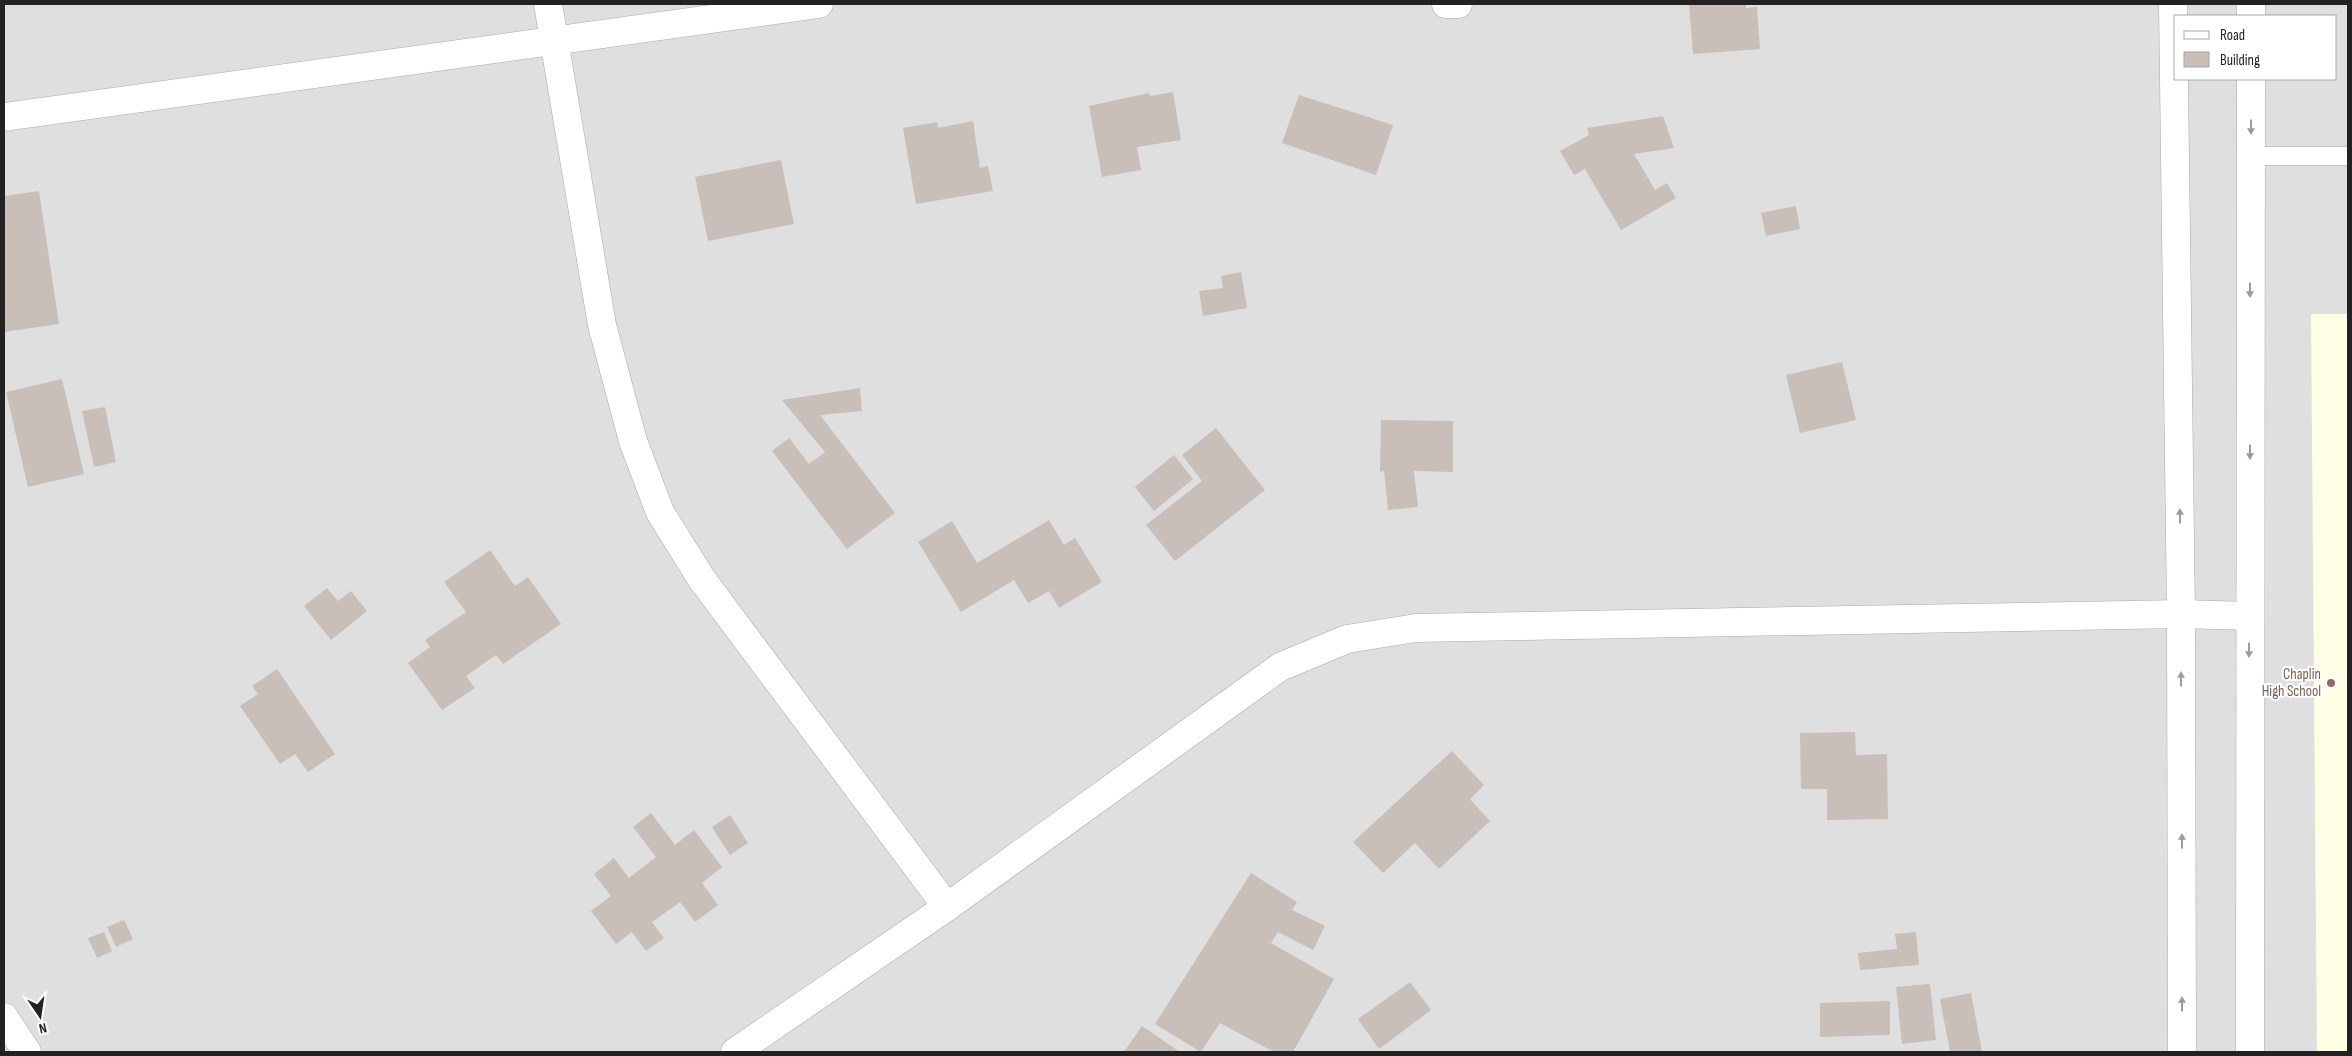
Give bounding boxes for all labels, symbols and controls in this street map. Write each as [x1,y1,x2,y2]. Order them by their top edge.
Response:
legend [2174,15,2337,80]
text: Road [2220,26,2245,45]
text: Building [2220,51,2260,70]
one-way arrow [2247,120,2255,136]
one-way arrow [2246,282,2254,298]
one-way arrow [2246,445,2254,461]
one-way arrow [2176,508,2184,524]
one-way arrow [2245,642,2253,658]
place label: Chaplin High School [2262,665,2321,701]
one-way arrow [2177,670,2185,686]
marker: Chaplin High School [2325,677,2337,689]
one-way arrow [2178,833,2186,849]
north arrow [15,991,65,1041]
one-way arrow [2178,995,2186,1011]
text: N [37,1019,48,1037]

